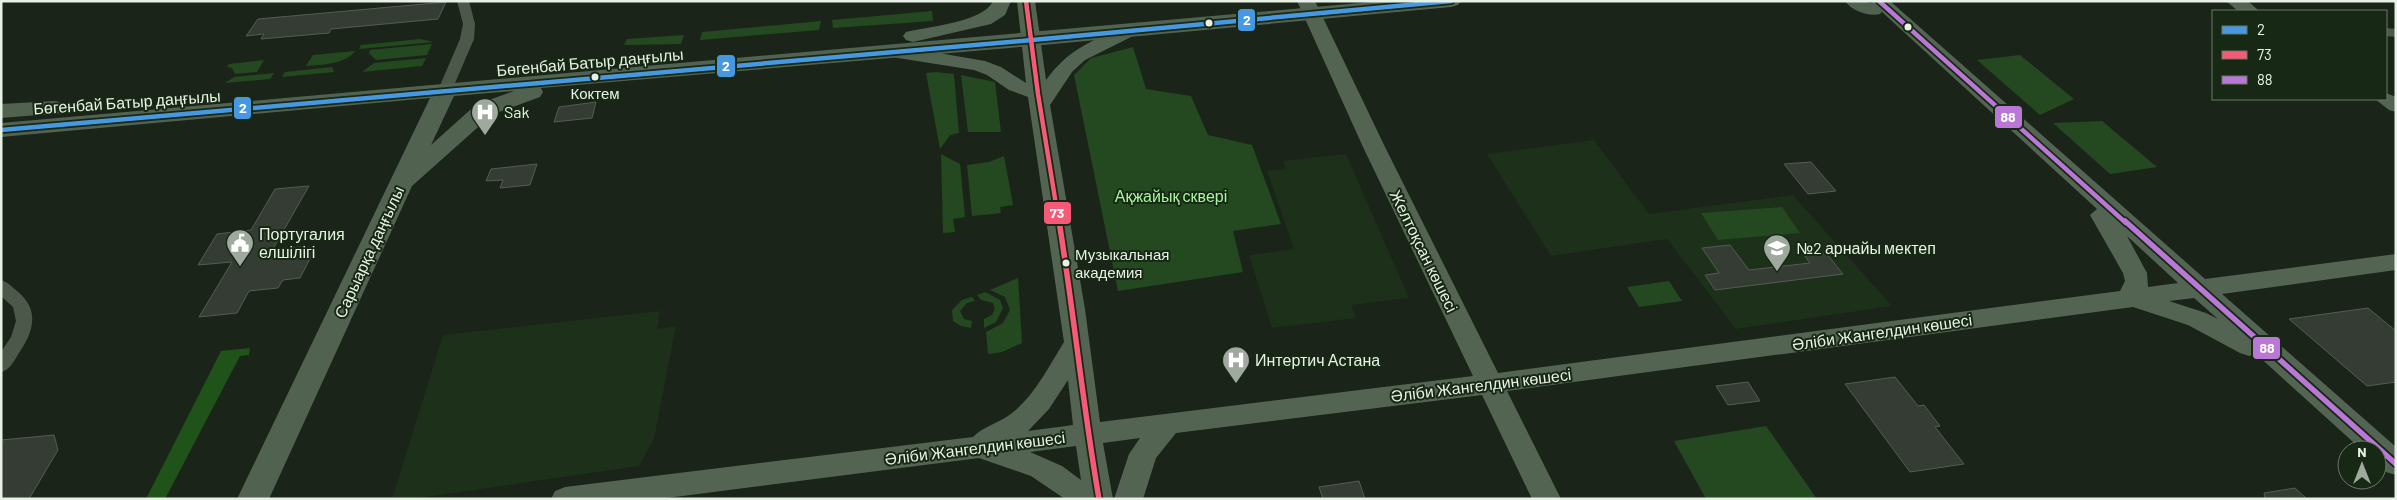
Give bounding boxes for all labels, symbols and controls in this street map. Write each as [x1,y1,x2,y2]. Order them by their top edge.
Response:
line badge: 2 [1237,8,1256,32]
legend [2212,10,2387,100]
text: 2 [1243,11,1251,28]
unlabelled marker [1204,18,1214,28]
text: 2 [2257,20,2265,38]
unlabelled marker [1903,22,1913,32]
street label: Бөгенбай Батыр даңғылы [496,44,684,79]
text: 73 [2257,45,2272,63]
line badge: 2 [716,54,736,78]
text: 2 [722,57,730,74]
text: 88 [2257,70,2273,88]
marker: Коктем [590,72,600,82]
place label: Коктем [570,84,620,102]
street label: Бөгенбай Батыр даңғылы [33,85,221,118]
line badge: 2 [233,96,252,120]
hospital icon: Sak [470,97,500,136]
text: 2 [239,99,247,116]
place label: Sak [504,102,530,121]
line badge: 88 [1994,105,2023,129]
text: 88 [2000,108,2016,125]
street label: Сарыарқа даңғылы [330,183,407,321]
park label: Ақжайық сквері [1115,186,1227,205]
street label: Желтоқсан көшесі [1387,187,1462,315]
line badge: 73 [1043,201,1072,225]
text: 73 [1050,204,1064,221]
place label: Португалия елшілігі [259,224,345,261]
public building icon: Португалия елшілігі [225,228,255,267]
school or university icon: №2 арнайы мектеп [1762,233,1792,272]
place label: №2 арнайы мектеп [1796,238,1936,257]
place label: Музыкальная академия [1075,245,1169,281]
marker: Музыкальная академия [1061,258,1071,268]
street label: Әліби Жангелдин көшесі [1791,309,1973,354]
line badge: 88 [2252,336,2281,360]
text: 88 [2259,339,2275,356]
hospital icon: Интертич Астана [1221,345,1251,384]
place label: Интертич Астана [1255,350,1380,369]
street label: Әліби Жангелдин көшесі [1390,364,1572,405]
street label: Әліби Жангелдин көшесі [884,427,1066,468]
north arrow [2337,440,2387,490]
text: N [2357,443,2367,460]

